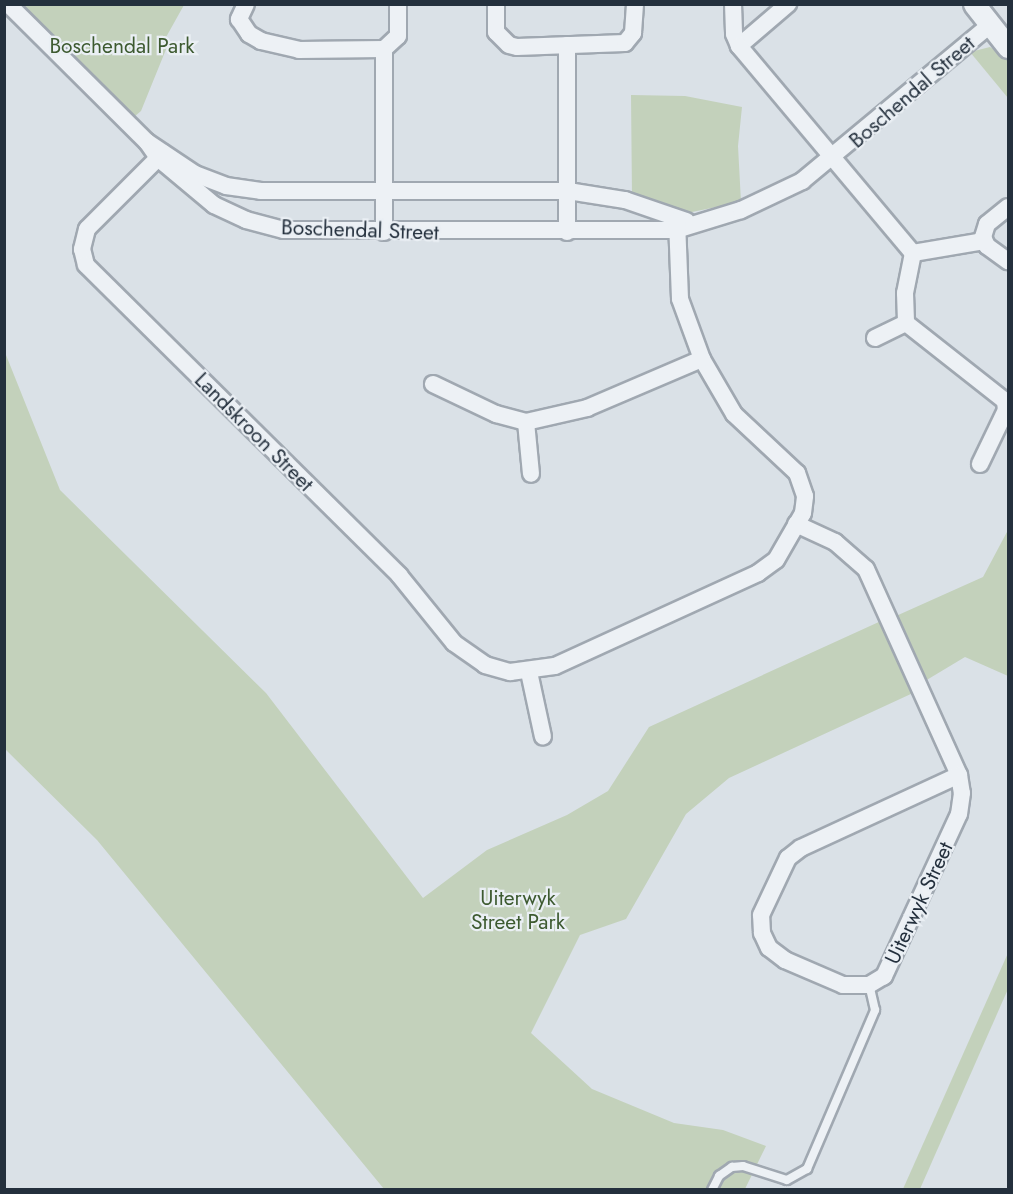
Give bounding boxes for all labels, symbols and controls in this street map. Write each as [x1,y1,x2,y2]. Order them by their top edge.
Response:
street label: Boschendal Street [844,31,980,153]
park label: Boschendal Park [49,33,195,59]
street label: Boschendal Street [281,215,439,245]
street label: Landskroon Street [189,367,319,497]
street label: Uiterwyk Street [880,838,958,968]
park label: Uiterwyk Street Park [471,885,565,935]

